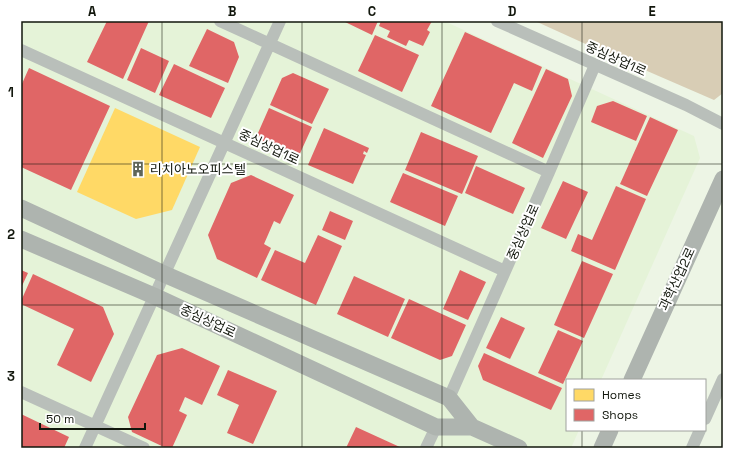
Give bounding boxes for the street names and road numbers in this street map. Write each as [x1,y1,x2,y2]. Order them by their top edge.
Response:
street label: 중심상업1로 [583,38,649,80]
street label: 중심상업1로 [236,126,302,169]
street label: 중심상업로 [503,201,543,263]
street label: 과학산업2로 [655,245,699,313]
street label: 중심상업로 [177,301,239,341]

